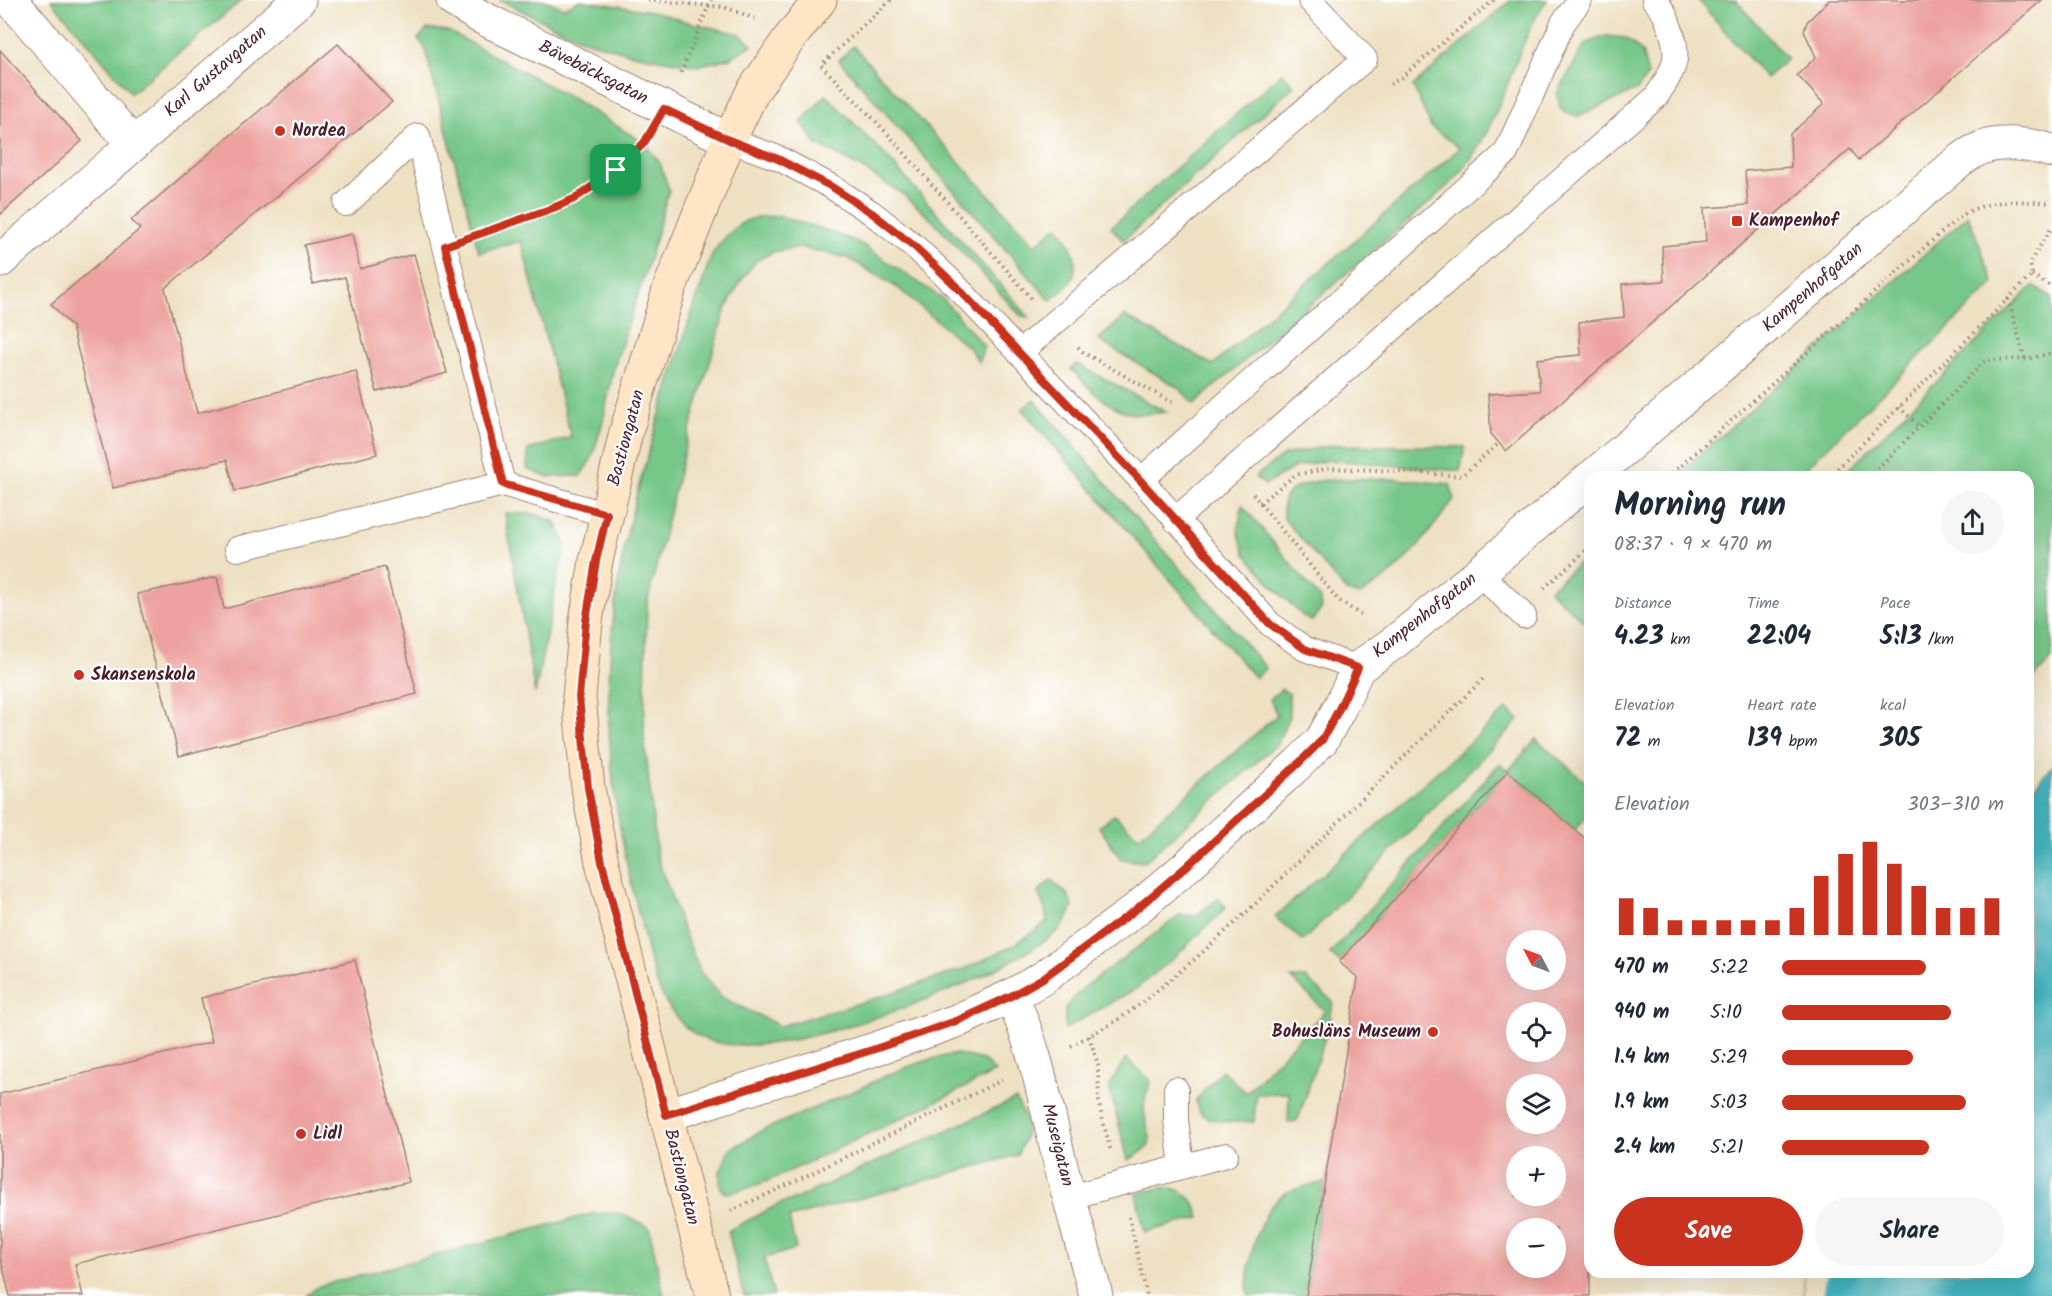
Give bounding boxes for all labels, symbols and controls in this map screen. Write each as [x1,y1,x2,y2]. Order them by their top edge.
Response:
street label: Karl Gustavgatan [158,19,274,125]
street label: Bävebäcksgatan [533,33,653,113]
place label: Nordea [292,117,346,146]
marker: Nordea [273,124,287,138]
pin [590,144,641,195]
icon: arrive [599,153,632,186]
place label: Kampenhof [1749,207,1841,236]
marker: Kampenhof [1730,214,1744,228]
street label: Kampenhofgatan [1756,236,1870,340]
street label: Bastiongatan [600,387,654,489]
text: Morning run [1614,480,1786,533]
button: share [1941,491,2004,554]
text: 08:37 · 9 × 470 m [1614,529,1772,561]
street label: Kampenhofgatan [1366,566,1484,666]
text: Distance [1614,591,1672,616]
text: Time [1747,591,1779,616]
text: Pace [1880,591,1911,616]
text: 4.23 [1614,616,1664,658]
text: 22:04 [1747,616,1811,658]
text: 5:13 [1880,616,1922,658]
text: km [1664,627,1690,652]
text: /km [1922,627,1954,652]
place label: Skansenskola [91,661,196,690]
marker: Skansenskola [72,668,86,682]
text: Elevation [1614,693,1675,718]
text: Heart rate [1747,693,1817,718]
text: kcal [1880,693,1906,718]
text: 72 [1614,718,1641,760]
text: 139 [1747,718,1782,760]
text: 305 [1880,718,1921,760]
text: m [1641,729,1661,754]
text: bpm [1782,729,1817,754]
text: Elevation [1614,789,1690,821]
text: 303–310 m [1907,789,2004,821]
north arrow [1506,930,1566,990]
map controls [1506,930,1566,1278]
text: 470 m [1614,952,1669,984]
text: 5:22 [1710,952,1749,984]
text: 940 m [1614,997,1669,1029]
text: 5:10 [1710,997,1742,1029]
button: locate [1506,1002,1566,1062]
place label: Bohusläns Museum [1272,1018,1421,1047]
marker: Bohusläns Museum [1426,1025,1440,1039]
text: 1.4 km [1614,1042,1670,1074]
text: 5:29 [1710,1042,1747,1074]
button: layers [1506,1074,1566,1134]
text: 1.9 km [1614,1087,1669,1119]
text: 5:03 [1710,1087,1747,1119]
street label: Museigatan [1033,1100,1081,1190]
place label: Lidl [313,1120,342,1149]
street label: Bastiongatan [655,1126,707,1228]
marker: Lidl [294,1127,308,1141]
text: 2.4 km [1614,1132,1675,1164]
text: 5:21 [1710,1132,1744,1164]
button: + [1506,1146,1566,1206]
button: Save [1614,1197,1803,1266]
button: Share [1815,1197,2004,1266]
button: − [1506,1218,1566,1278]

